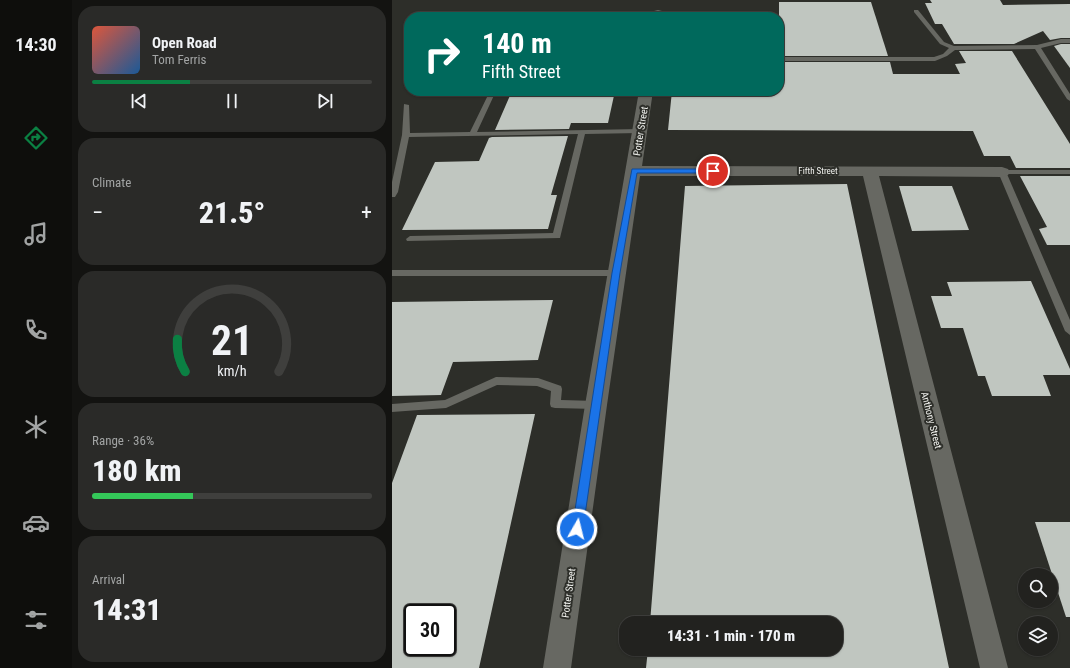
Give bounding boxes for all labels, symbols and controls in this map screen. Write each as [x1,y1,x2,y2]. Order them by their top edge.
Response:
text: 140 m [482,27,552,60]
icon: right [416,28,468,80]
text: 14:30 [15,34,57,55]
text: Open Road [152,34,217,52]
text: Tom Ferris [152,52,206,67]
text: Fifth Street [482,61,561,82]
icon: previous [128,90,150,112]
icon: pause [221,90,243,112]
icon: next [314,90,336,112]
street label: Potter Street [631,106,650,157]
icon: directions [22,124,50,152]
pin [696,154,730,188]
icon: arrive [702,160,724,182]
street label: Fifth Street [798,166,838,176]
text: Climate [92,175,131,190]
text: 21.5° [199,195,265,230]
text: − [92,200,103,225]
text: + [361,200,372,225]
icon: music [22,220,50,248]
icon: phone [22,316,50,344]
text: 21 [211,316,253,365]
text: km/h [217,363,247,379]
street label: Anthony Street [919,391,944,450]
icon: climate [22,413,50,441]
text: Range · 36% [92,433,154,448]
text: 180 km [92,453,181,488]
position arrow [556,508,598,550]
icon: car [22,509,50,537]
street label: Potter Street [560,568,577,619]
map controls [1018,568,1058,656]
button: search [1018,568,1058,608]
text: Arrival [92,572,125,587]
text: 14:31 [92,592,161,627]
speed limit sign: 30 [404,604,456,656]
icon: filters [22,606,50,634]
button: layers [1018,616,1058,656]
text: 14:31 · 1 min · 170 m [667,627,795,645]

